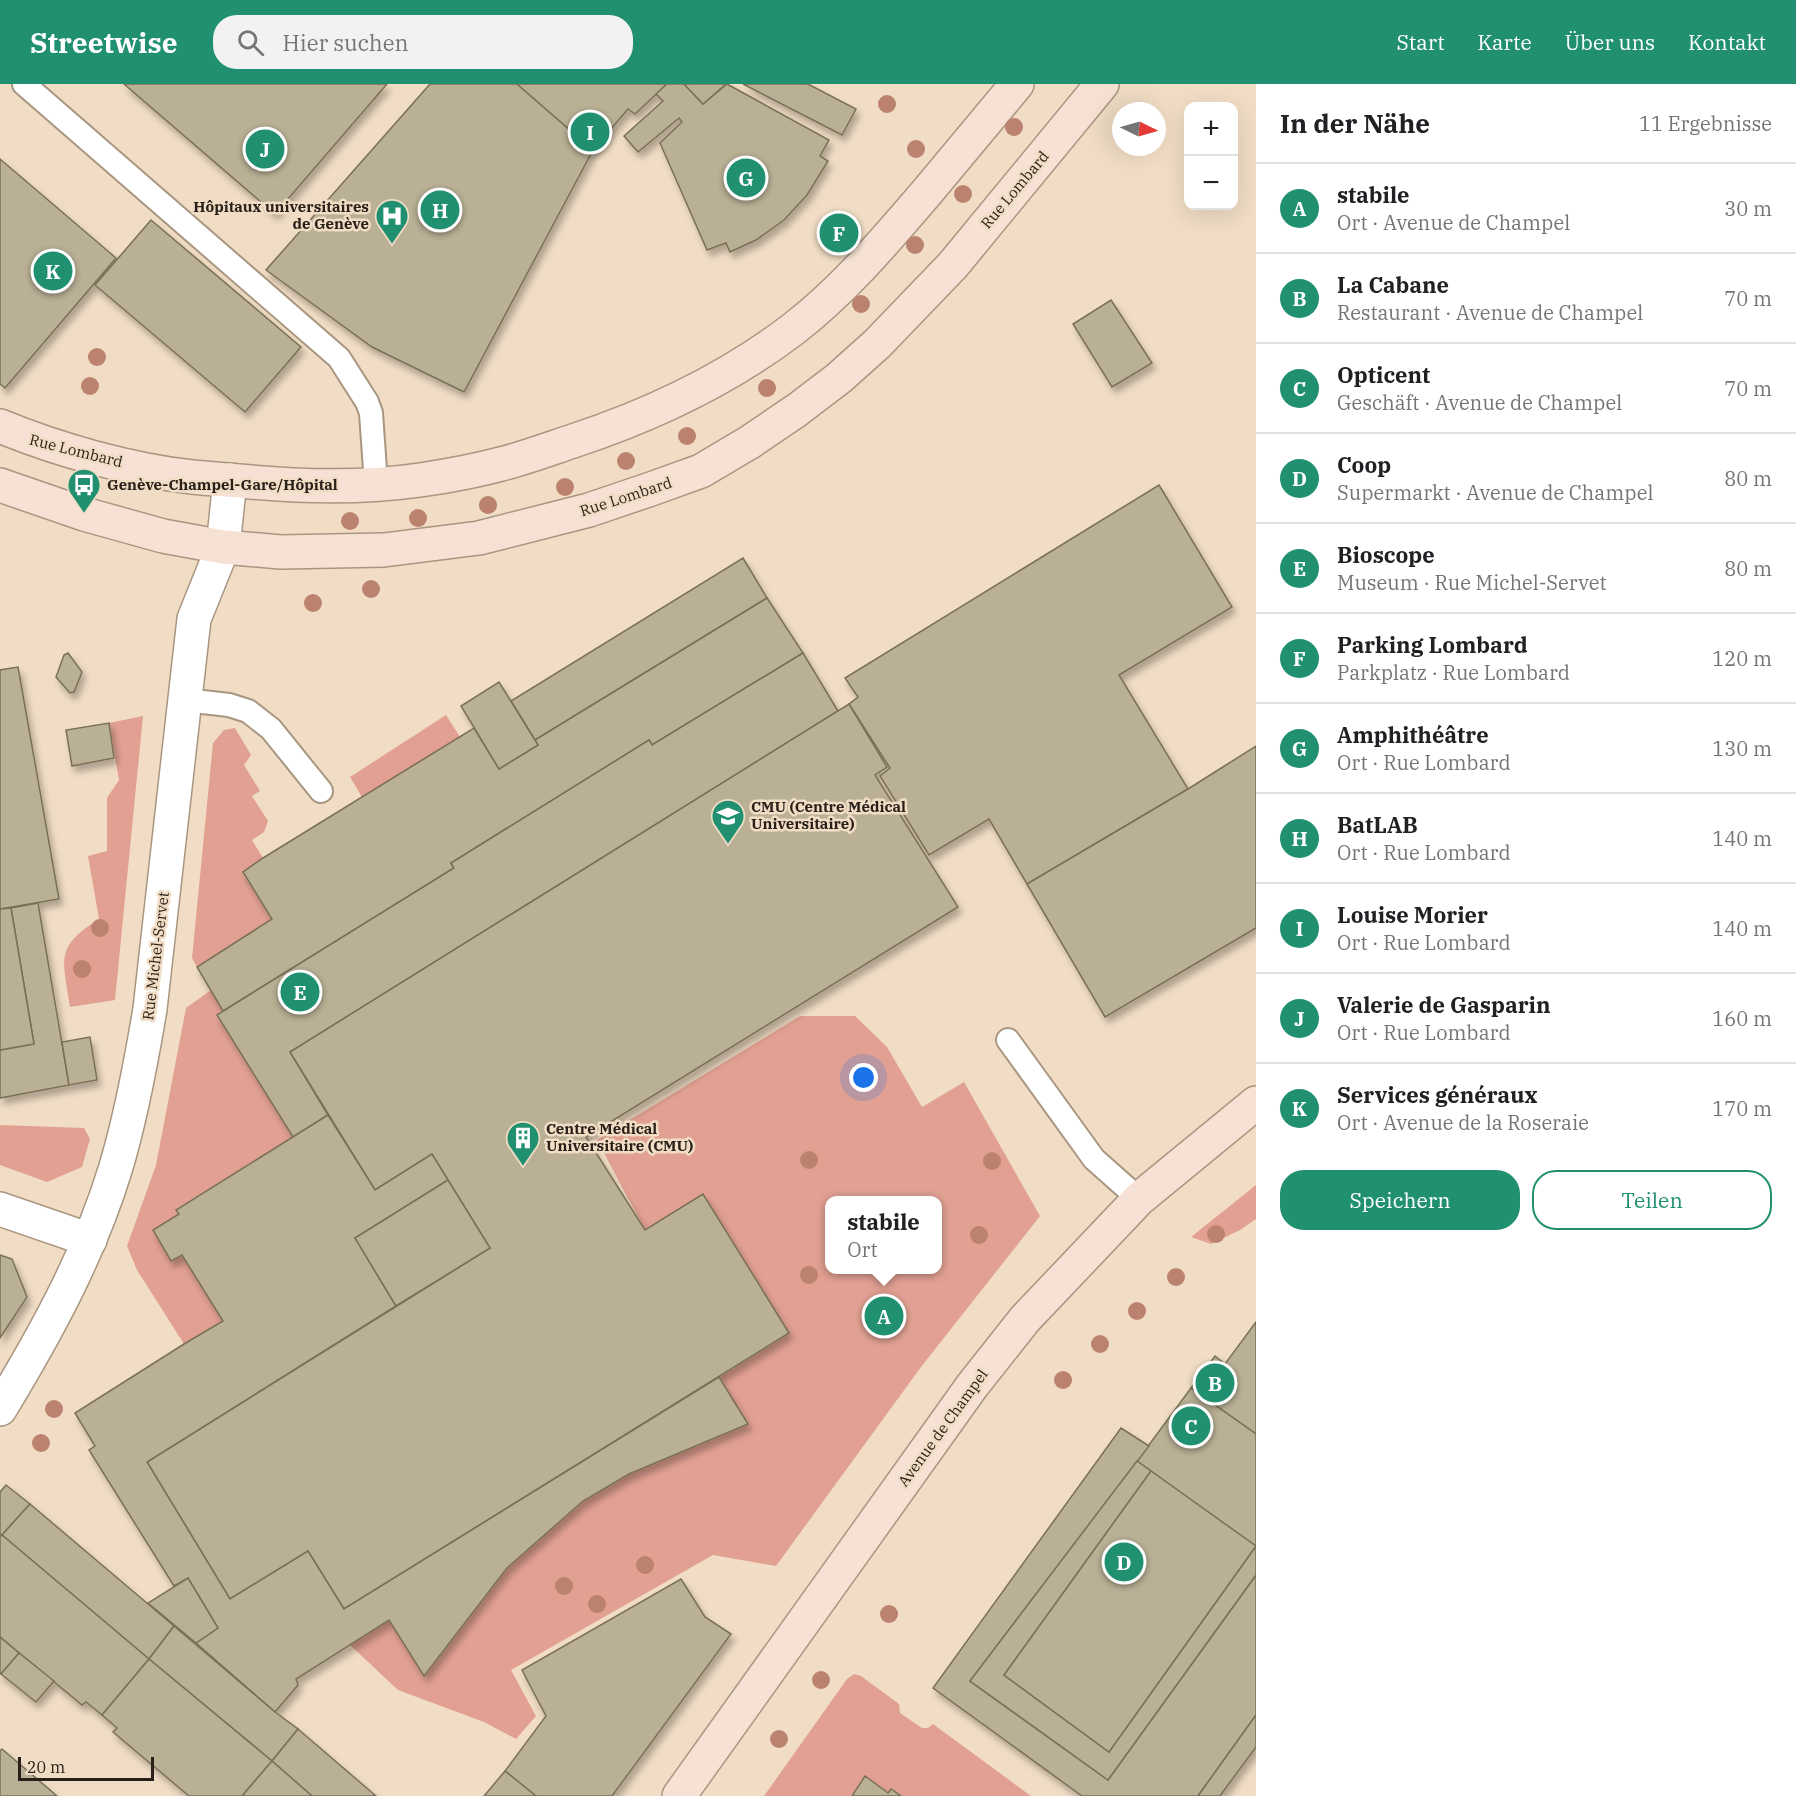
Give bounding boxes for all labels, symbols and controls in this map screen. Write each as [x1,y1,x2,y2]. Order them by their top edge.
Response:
search box [213,15,633,69]
text: Streetwise [30,24,177,61]
icon: search [234,26,267,59]
text: Hier suchen [282,28,409,57]
text: Start [1396,28,1445,56]
text: Karte [1478,28,1532,56]
text: Über uns [1565,28,1655,56]
text: Kontakt [1688,28,1766,56]
north arrow [1112,102,1166,156]
map controls [1184,102,1238,210]
button: + [1184,102,1238,156]
text: In der Nähe [1280,106,1430,140]
pin: I [570,110,610,154]
text: 11 Ergebnisse [1639,110,1772,137]
pin: J [246,126,284,172]
street label: Rue Lombard [977,147,1053,232]
pin: G [726,156,766,200]
button: − [1184,156,1238,210]
text: stabile [1337,180,1410,209]
pin: H [420,188,460,232]
text: A [1293,195,1306,222]
text: 30 m [1724,195,1772,222]
place label: Hôpitaux universitaires de Genève [193,197,369,233]
hospital icon: Hôpitaux universitaires de Genève [374,198,410,245]
text: Ort · Avenue de Champel [1337,209,1570,236]
pin: F [820,210,858,256]
pin: K [34,248,72,294]
text: La Cabane [1337,270,1449,299]
text: B [1292,285,1307,312]
text: 70 m [1724,285,1772,312]
text: Restaurant · Avenue de Champel [1337,299,1643,326]
text: Opticent [1337,360,1430,389]
text: C [1293,375,1306,402]
text: 70 m [1724,375,1772,402]
text: Geschäft · Avenue de Champel [1337,389,1622,416]
street label: Rue Lombard [27,430,125,471]
text: Coop [1337,450,1391,479]
text: D [1292,465,1307,492]
text: 80 m [1724,465,1772,492]
bus stop icon: Genève-Champel-Gare/Hôpital [66,467,102,514]
street label: Rue Lombard [577,473,674,520]
place label: Genève-Champel-Gare/Hôpital [107,475,338,494]
text: Supermarkt · Avenue de Champel [1337,479,1653,506]
text: Bioscope [1337,540,1435,569]
text: E [1293,555,1306,582]
text: 80 m [1724,555,1772,582]
text: Museum · Rue Michel-Servet [1337,569,1607,596]
text: Parking Lombard [1337,630,1528,659]
text: F [1293,645,1306,672]
text: 120 m [1712,645,1772,672]
text: Parkplatz · Rue Lombard [1337,659,1570,686]
text: Amphithéâtre [1337,720,1489,749]
text: G [1292,735,1307,762]
text: 130 m [1712,735,1772,762]
text: Ort · Rue Lombard [1337,749,1511,776]
place label: CMU (Centre Médical Universitaire) [751,797,906,833]
school or university icon: CMU (Centre Médical Universitaire) [710,798,746,845]
text: BatLAB [1337,810,1418,839]
text: H [1291,825,1308,852]
text: 140 m [1712,825,1772,852]
text: Ort · Rue Lombard [1337,839,1511,866]
street label: Rue Michel-Servet [138,891,173,1021]
text: Louise Morier [1337,900,1488,929]
text: I [1296,915,1303,942]
text: 140 m [1712,915,1772,942]
text: Ort · Rue Lombard [1337,929,1511,956]
pin: E [280,970,320,1014]
text: Valerie de Gasparin [1337,990,1551,1019]
text: J [1294,1005,1305,1032]
text: 160 m [1712,1005,1772,1032]
text: Ort · Rue Lombard [1337,1019,1511,1046]
your location [849,1063,878,1092]
text: Services généraux [1337,1080,1537,1109]
text: K [1292,1095,1307,1122]
text: 170 m [1712,1095,1772,1122]
text: Ort · Avenue de la Roseraie [1337,1109,1589,1136]
place label: Centre Médical Universitaire (CMU) [546,1119,693,1155]
building icon: Centre Médical Universitaire (CMU) [505,1120,541,1167]
button: Speichern [1280,1170,1520,1230]
button: Teilen [1532,1170,1772,1230]
popup [825,1196,942,1274]
text: stabile [847,1207,920,1236]
text: Ort [847,1236,878,1263]
pin: A [864,1294,904,1338]
pin: B [1196,1360,1234,1406]
street label: Avenue de Champel [894,1365,992,1490]
pin: C [1172,1404,1210,1448]
pin: D [1104,1540,1144,1584]
scale bar [18,1754,154,1782]
text: 20 m [27,1757,65,1777]

